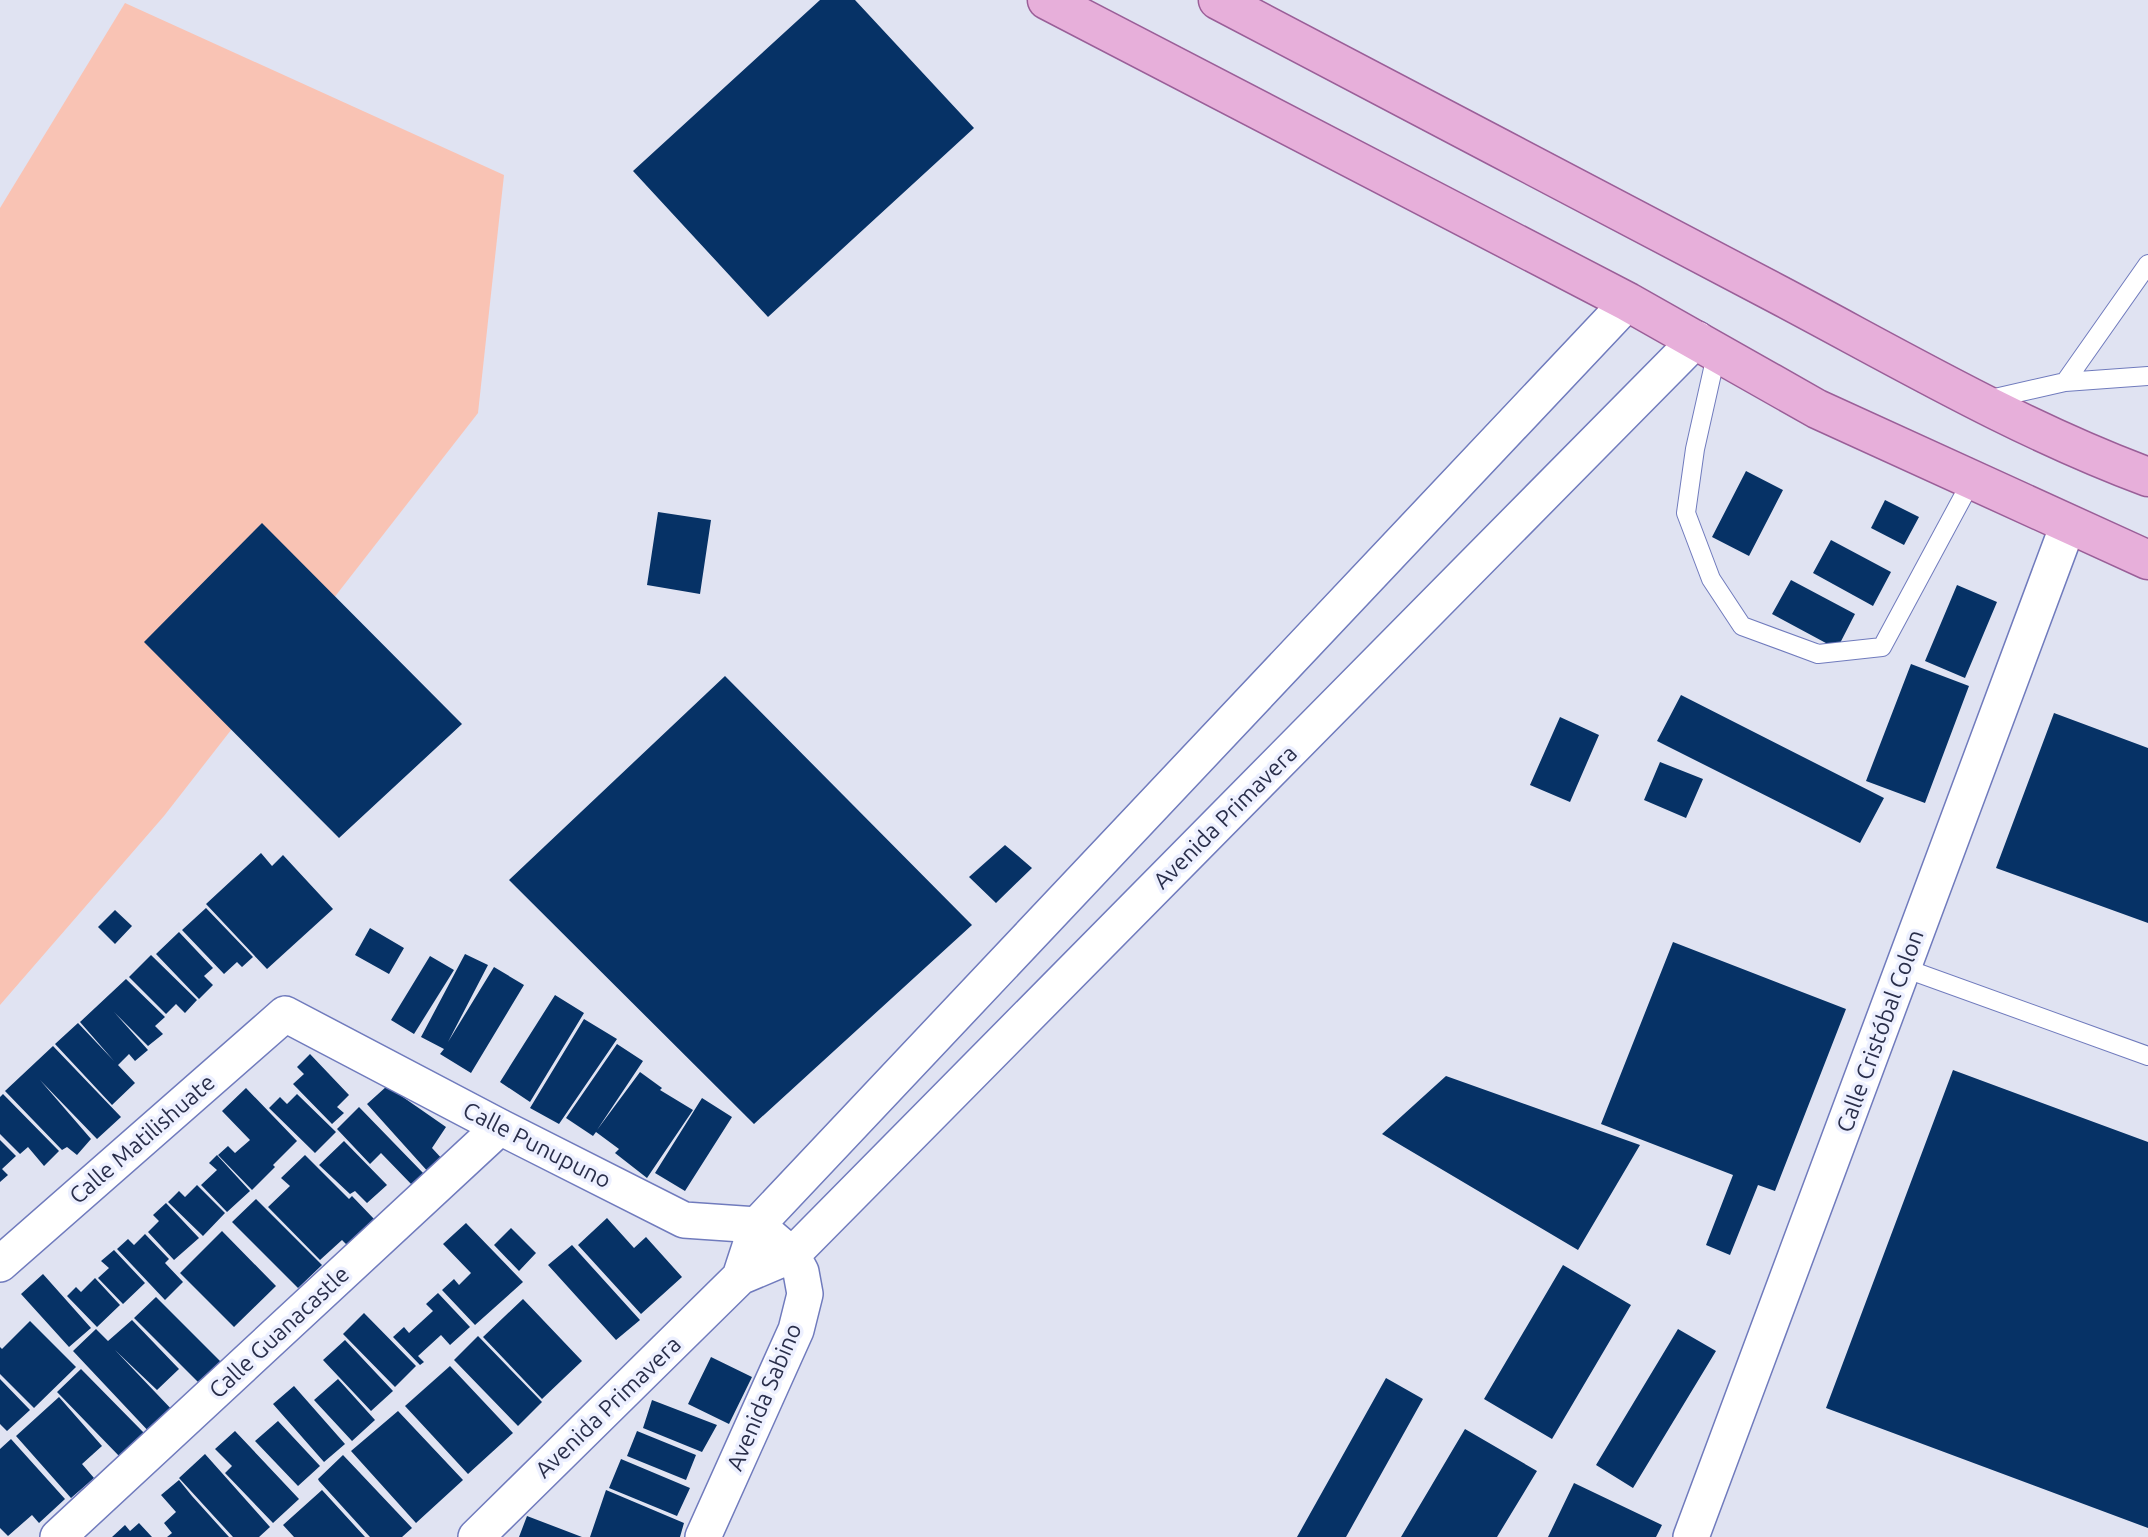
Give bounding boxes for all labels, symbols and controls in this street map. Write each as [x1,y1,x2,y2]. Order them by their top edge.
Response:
street label: Avenida Primavera [1148,740,1301,893]
street label: Calle Cristóbal Colon [1831,926,1928,1135]
street label: Calle Matilishuate [64,1069,219,1208]
street label: Calle Punupuno [459,1097,615,1193]
street label: Calle Guanacastle [204,1261,353,1403]
street label: Avenida Sabino [721,1320,806,1474]
street label: Avenida Primavera [530,1331,685,1482]

